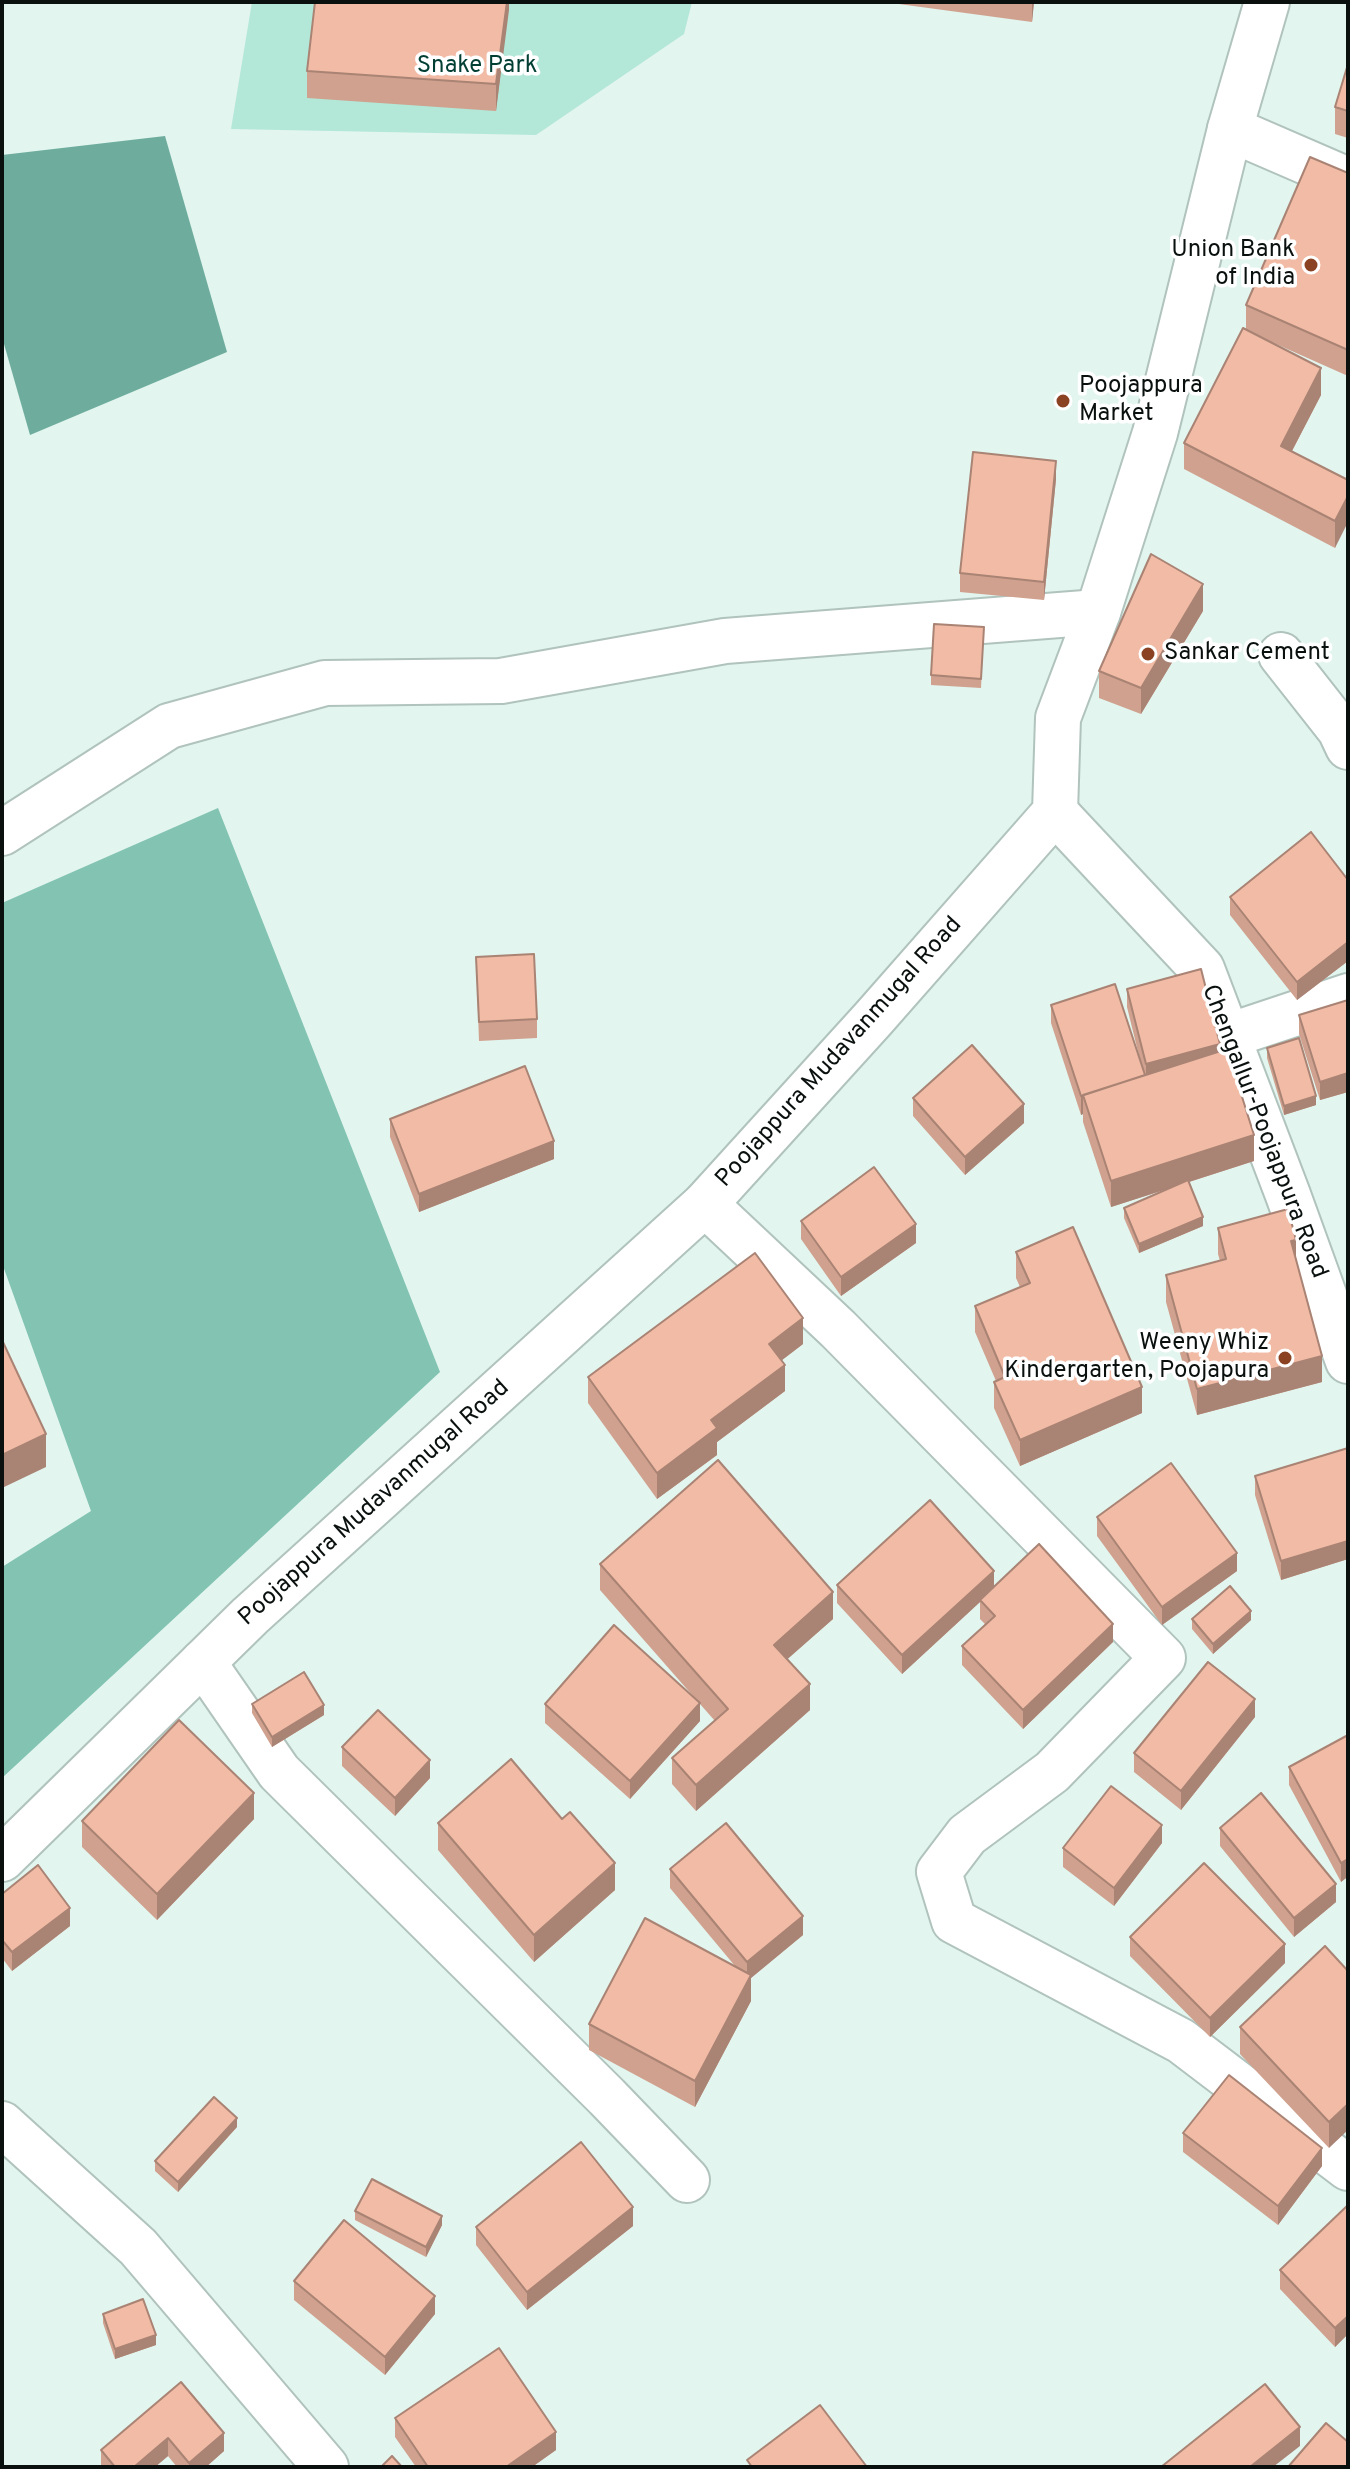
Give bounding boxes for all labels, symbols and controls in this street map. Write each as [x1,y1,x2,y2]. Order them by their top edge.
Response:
park label: Snake Park [417,53,537,81]
place label: Union Bank of India [1171,237,1295,293]
marker: Union Bank of India [1302,256,1320,274]
place label: Poojappura Market [1079,373,1203,429]
marker: Poojappura Market [1054,392,1072,410]
place label: Sankar Cement [1164,640,1330,668]
marker: Sankar Cement [1139,645,1157,663]
street label: Poojappura Mudavanmugal Road [711,912,969,1194]
street label: Chengallur-Poojappura Road [1194,981,1332,1283]
place label: Weeny Whiz Kindergarten, Poojapura [1004,1330,1269,1386]
marker: Weeny Whiz Kindergarten, Poojapura [1276,1349,1294,1367]
street label: Poojappura Mudavanmugal Road [234,1375,516,1633]

